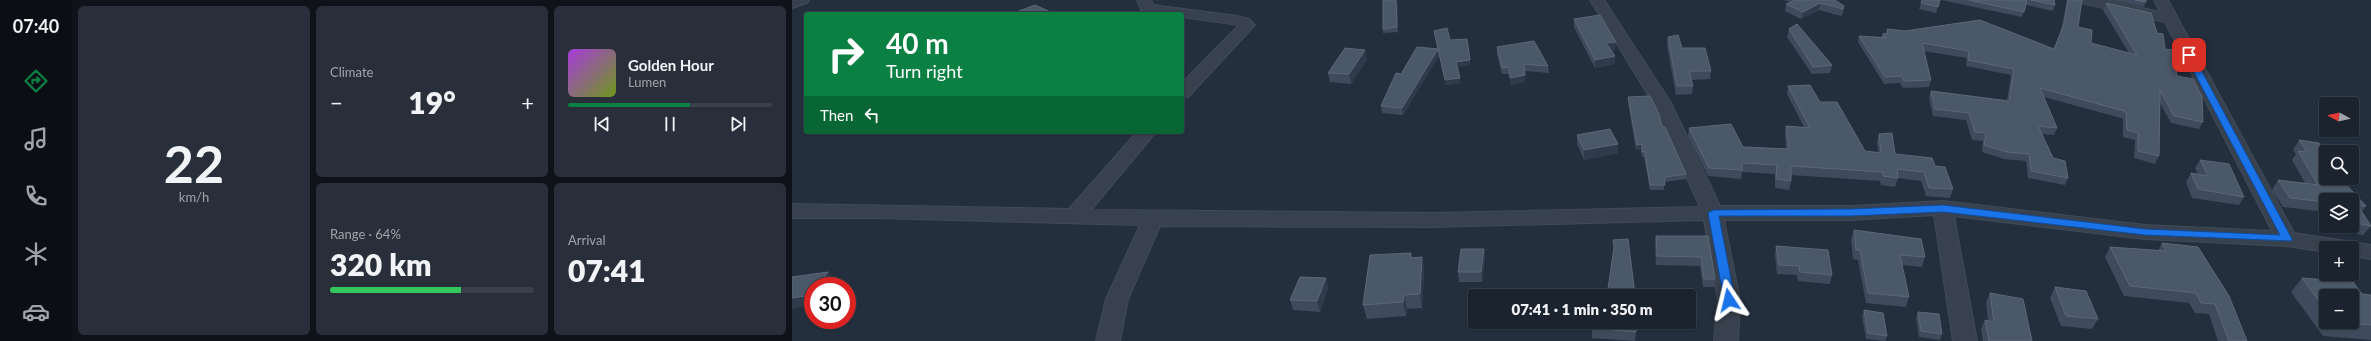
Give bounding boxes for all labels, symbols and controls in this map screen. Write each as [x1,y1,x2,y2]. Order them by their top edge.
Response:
text: 07:40 [13,15,59,37]
text: 40 m [886,26,949,60]
icon: right [820,28,872,80]
pin [2172,38,2206,72]
icon: arrive [2178,44,2200,66]
text: Golden Hour [628,56,714,74]
text: Turn right [886,60,963,82]
text: Climate [330,64,373,80]
icon: directions [22,67,50,95]
text: Lumen [628,74,666,90]
text: 19° [408,84,456,120]
text: − [330,89,343,116]
text: + [521,89,534,116]
north arrow [2319,97,2359,137]
map controls [2319,97,2359,329]
icon: left [861,104,883,126]
text: Then [820,106,853,124]
icon: previous [591,113,613,135]
icon: pause [659,113,681,135]
icon: next [727,113,749,135]
icon: music [22,125,50,153]
text: 22 [164,132,224,194]
button: search [2319,145,2359,185]
icon: phone [22,182,50,210]
text: km/h [179,189,209,205]
button: layers [2319,193,2359,233]
text: Range · 64% [330,226,401,242]
text: Arrival [568,232,605,248]
icon: climate [22,240,50,268]
button: + [2319,241,2359,281]
text: 320 km [330,246,431,282]
text: 07:41 [568,252,646,288]
speed limit sign: 30 [804,277,856,329]
position arrow [1708,279,1750,321]
button: − [2319,289,2359,329]
icon: car [22,298,50,326]
text: 07:41 · 1 min · 350 m [1511,300,1653,318]

